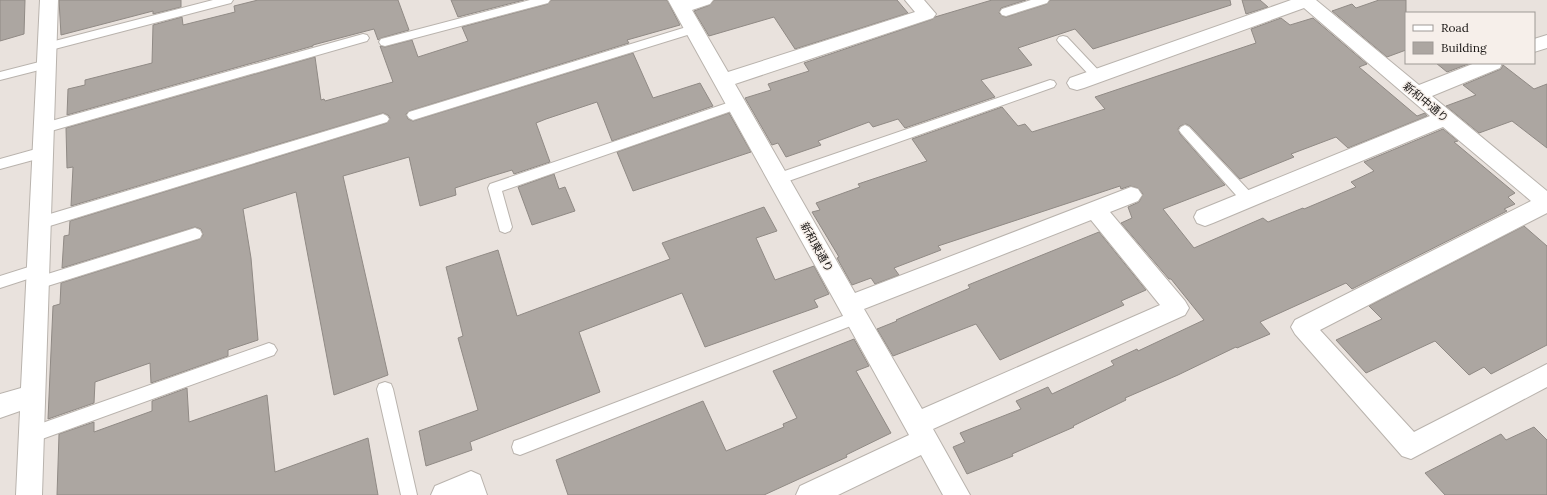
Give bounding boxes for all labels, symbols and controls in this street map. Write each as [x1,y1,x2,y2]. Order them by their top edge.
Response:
legend [1405,12,1535,64]
text: Road [1441,20,1469,35]
text: Building [1441,40,1487,55]
street label: 新和中通り [1400,79,1452,125]
street label: 新和東通り [798,220,836,274]

